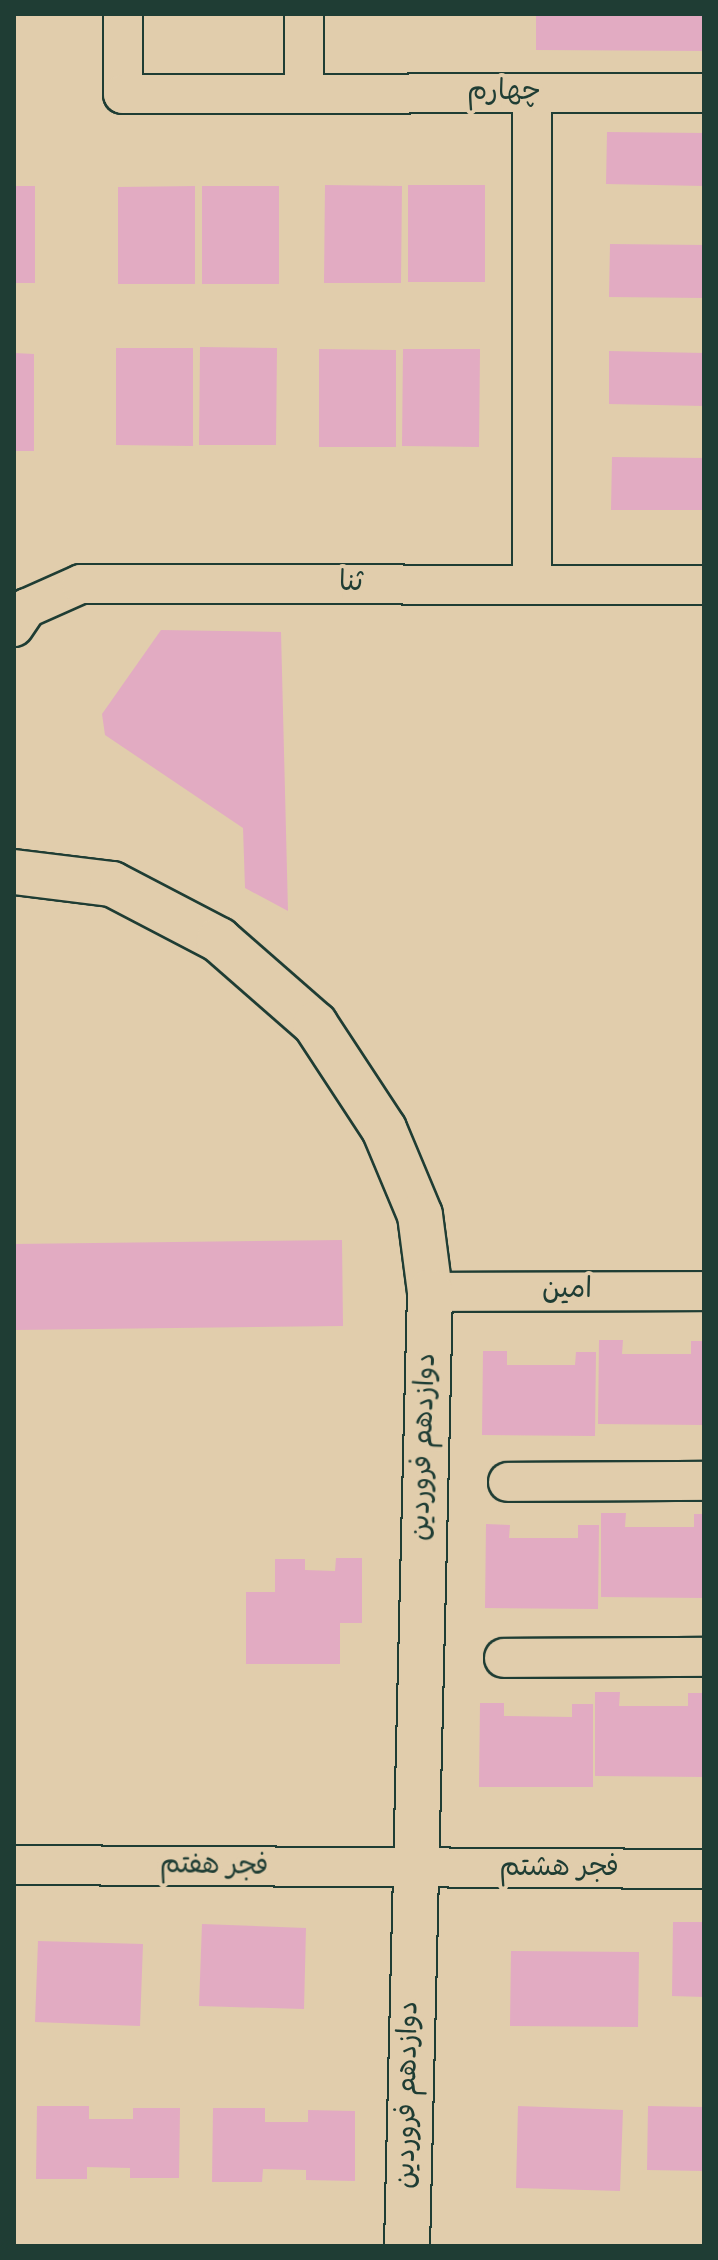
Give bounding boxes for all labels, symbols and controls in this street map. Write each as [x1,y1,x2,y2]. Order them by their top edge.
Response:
street label: چهارم [467,76,541,110]
street label: ثنا [339,567,363,601]
street label: امین [542,1274,592,1308]
street label: دوازدهم فروردین [405,1352,445,1542]
street label: فجر هفتم [159,1849,269,1885]
street label: فجر هشتم [499,1852,619,1886]
street label: دوازدهم فروردین [391,2001,427,2189]

